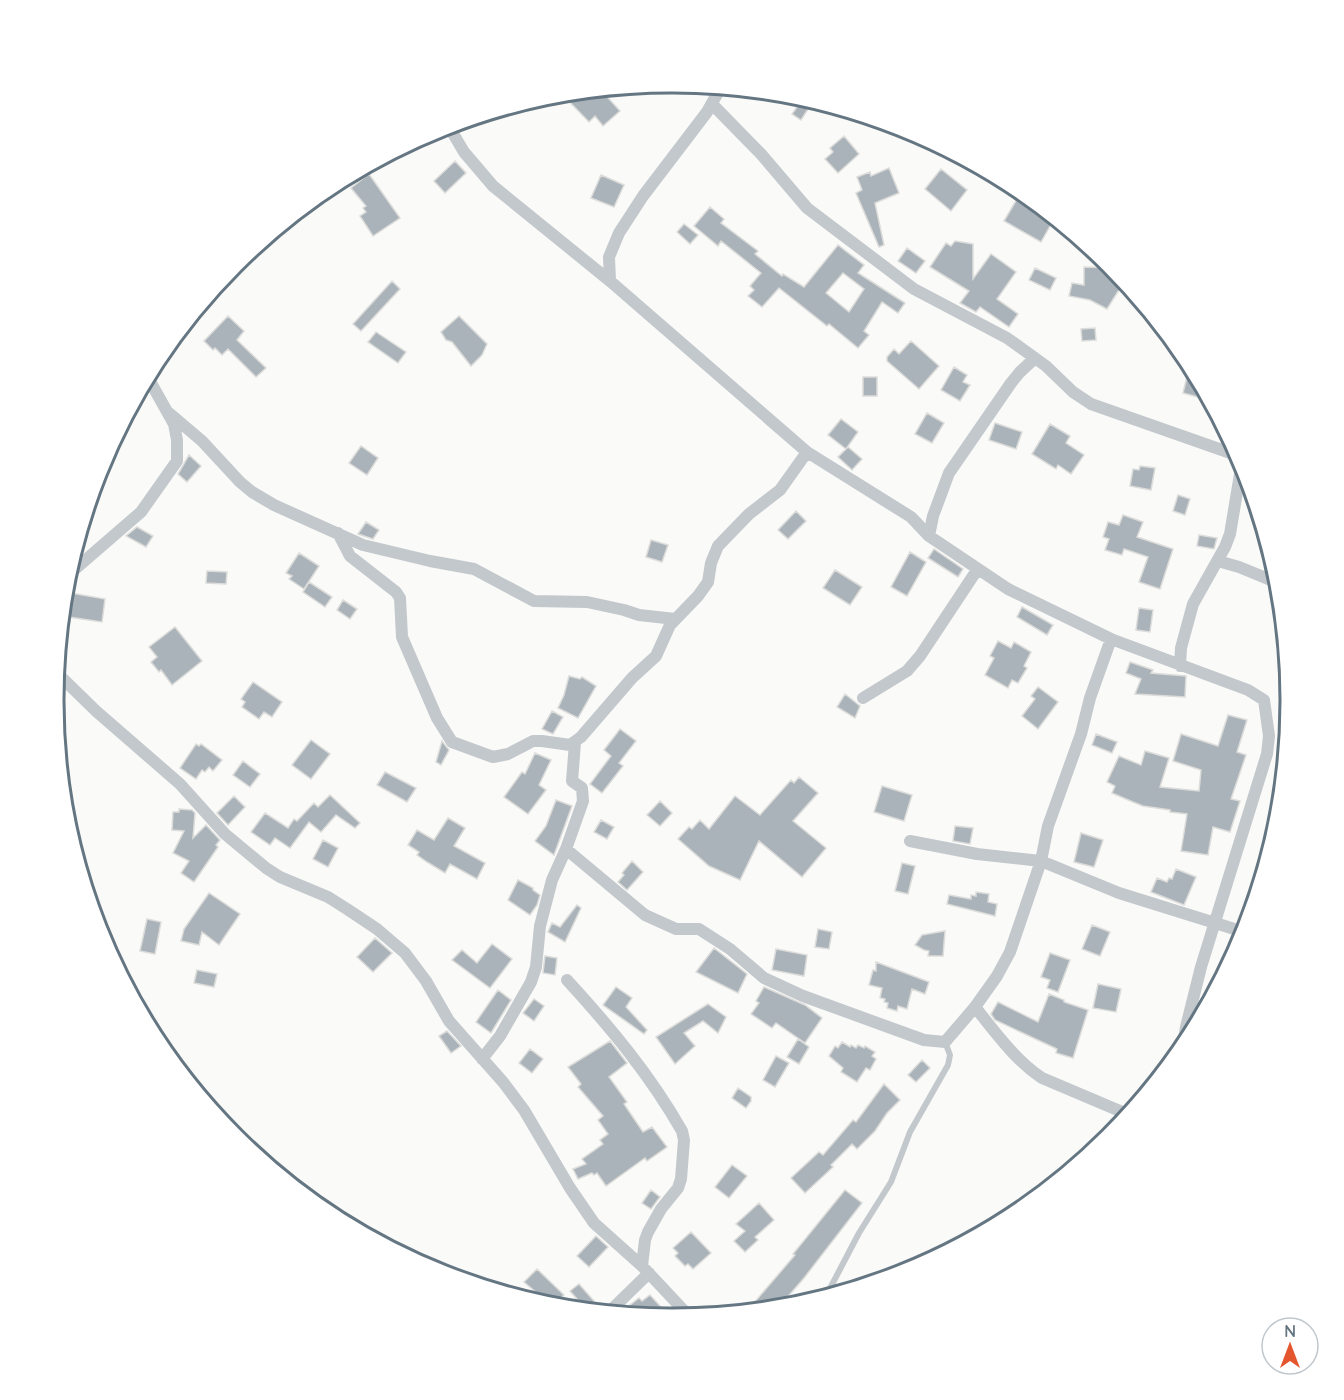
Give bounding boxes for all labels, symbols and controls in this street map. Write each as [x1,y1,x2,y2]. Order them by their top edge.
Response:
north arrow [1260,1316,1320,1376]
text: N [1284,1321,1296,1341]

